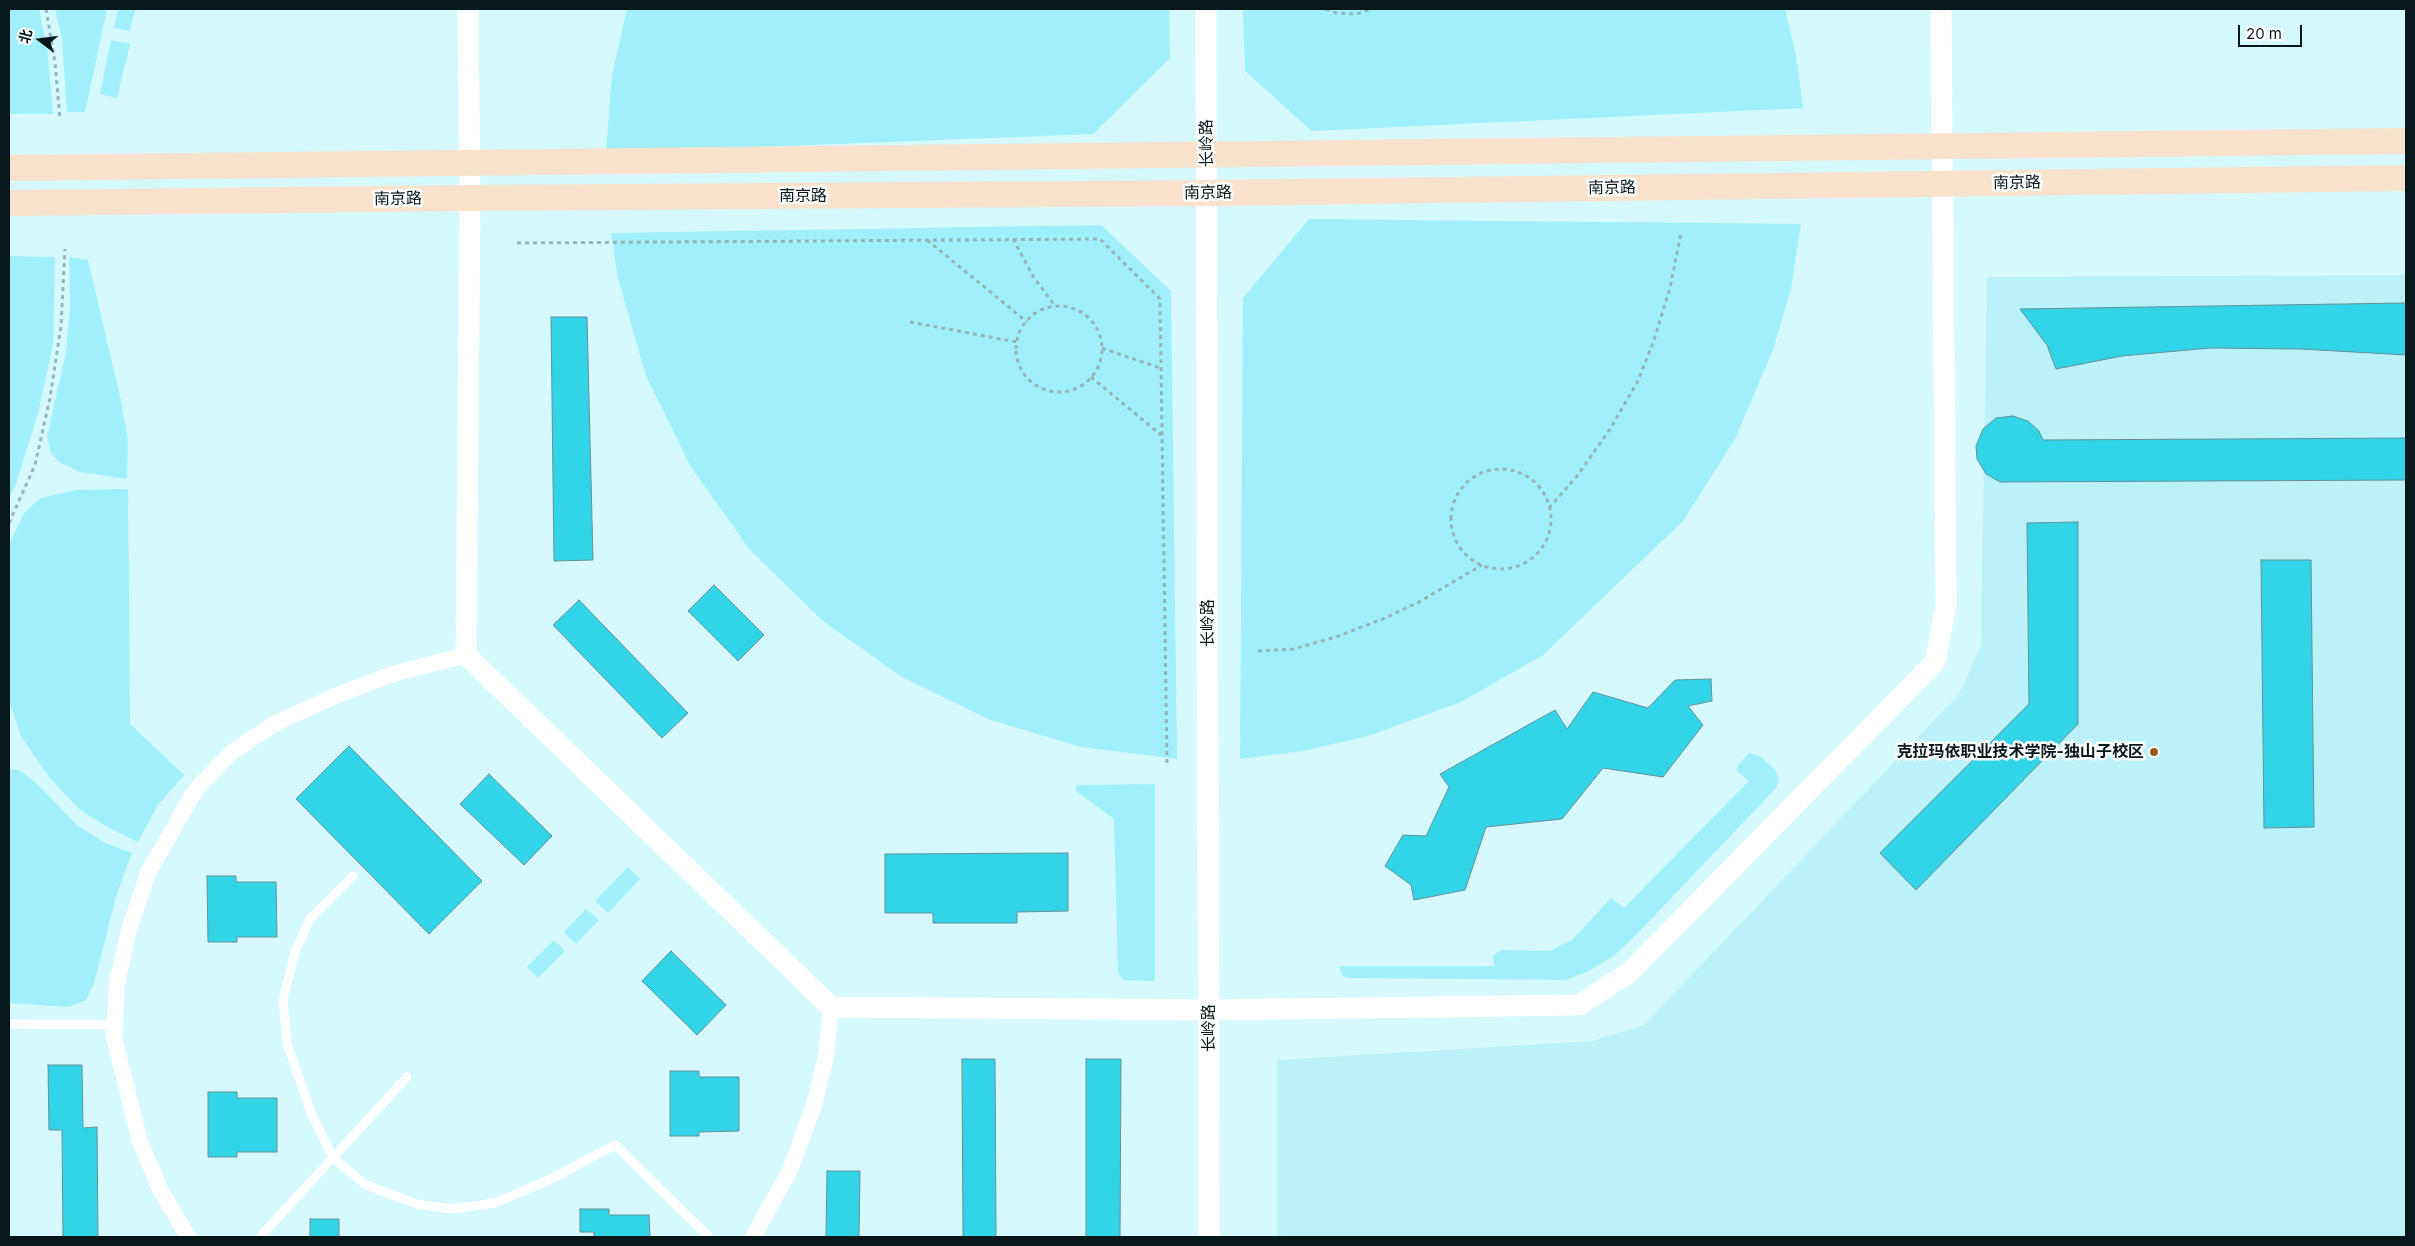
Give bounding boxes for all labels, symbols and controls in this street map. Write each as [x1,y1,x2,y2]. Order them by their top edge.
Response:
north arrow [15,15,65,65]
scale bar [2240,15,2304,47]
text: 20 m [2246,24,2282,43]
text: 北 [15,27,35,45]
street label: 长岭路 [1197,119,1217,167]
street label: 南京路 [1993,173,2041,193]
street label: 南京路 [1588,178,1636,198]
street label: 南京路 [1184,183,1232,203]
street label: 南京路 [779,186,827,206]
street label: 南京路 [374,189,422,209]
street label: 长岭路 [1198,599,1218,647]
place label: 克拉玛依职业技术学院-独山子校区 [1897,742,2144,762]
marker: 克拉玛依职业技术学院-独山子校区 [2148,746,2160,758]
street label: 长岭路 [1199,1004,1219,1052]

